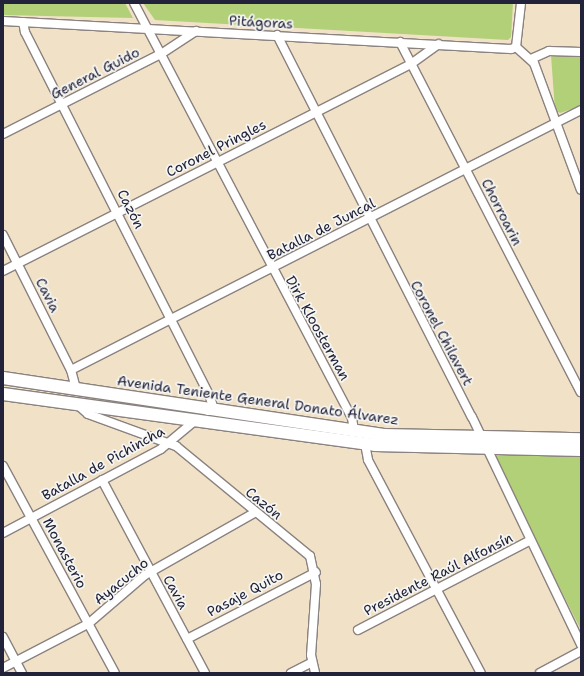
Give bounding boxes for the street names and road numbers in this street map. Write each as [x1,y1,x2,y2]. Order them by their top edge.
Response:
street label: Pitágoras [228,12,294,32]
street label: General Guido [48,43,142,103]
street label: Coronel Pringles [163,116,269,180]
street label: Chorroarin [478,176,526,248]
street label: Cazón [114,186,148,232]
street label: Batalla de Juncal [264,195,378,263]
street label: Dirk Kloosterman [282,273,354,383]
street label: Cavia [32,275,64,315]
street label: Coronel Chilavert [407,278,477,388]
street label: Avenida Teniente General Donato Álvarez [116,372,400,428]
street label: Batalla de Pichincha [39,422,167,504]
street label: Cazón [242,483,286,523]
street label: Monasterio [39,515,91,591]
street label: Presidente Raúl Alfonsín [361,529,515,619]
street label: Ayacucho [90,554,152,608]
street label: Pasaje Quito [204,566,286,620]
street label: Cavia [160,572,192,612]

